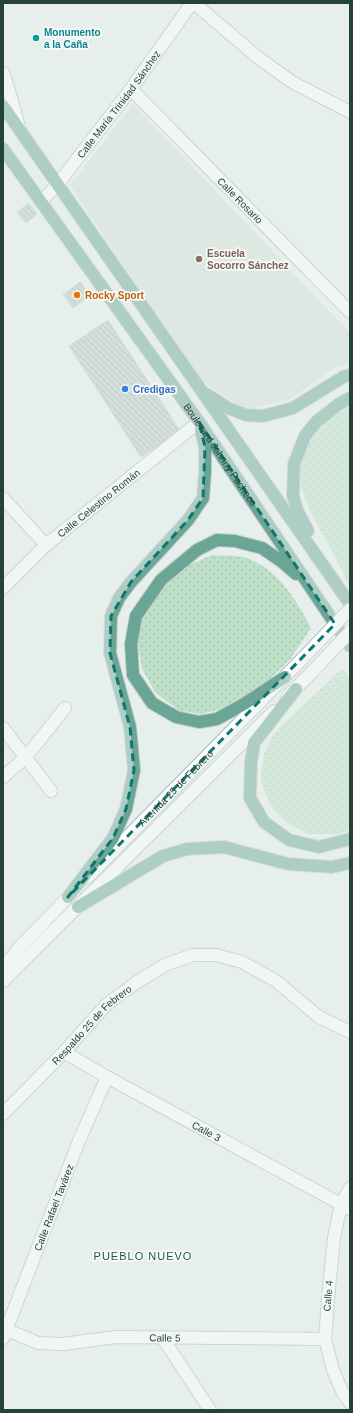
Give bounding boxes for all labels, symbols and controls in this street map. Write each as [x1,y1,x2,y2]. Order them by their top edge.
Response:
place label: Monumento a la Caña [44,27,101,50]
marker: Monumento a la Caña [31,33,41,43]
street label: Calle María Trinidad Sánchez [75,48,162,160]
street label: Calle Rosario [215,175,266,226]
place label: Escuela Socorro Sánchez [207,248,289,271]
marker: Escuela Socorro Sánchez [194,254,204,264]
marker: Rocky Sport [72,290,82,300]
place label: Rocky Sport [85,290,145,301]
marker: Credigas [120,384,130,394]
place label: Credigas [133,384,176,395]
street label: Boulevard Johnny Pacheco [182,401,260,508]
street label: Calle Celestino Román [55,467,142,539]
street label: Avenida 25 de Febrero [136,747,215,828]
street label: Respaldo 25 de Febrero [50,982,134,1067]
street label: Calle 3 [190,1119,223,1144]
street label: Calle Rafael Tavárez [32,1162,75,1252]
district label: PUEBLO NUEVO [94,1250,192,1262]
street label: Calle 4 [321,1280,335,1312]
street label: Calle 5 [149,1332,181,1343]

